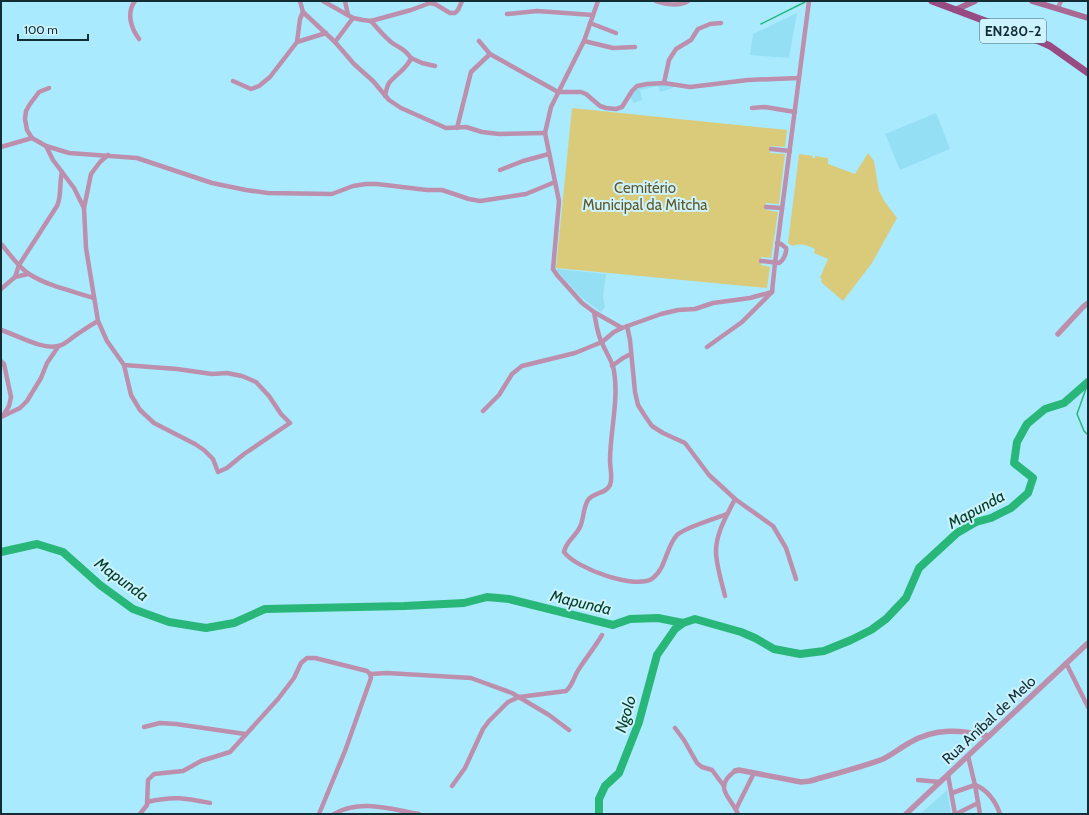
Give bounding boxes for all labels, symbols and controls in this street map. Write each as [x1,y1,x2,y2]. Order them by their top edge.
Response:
scale bar [18,16,88,42]
road number: EN280-2 [980,19,1046,43]
text: 100 m [24,22,58,37]
park label: Cemitério Municipal da Mitcha [582,179,708,214]
water label: Mapunda [944,486,1008,533]
water label: Mapunda [90,553,152,605]
water label: Mapunda [548,586,613,619]
street label: Rua Aníbal de Melo [938,672,1040,768]
water label: Ngolo [611,693,640,735]

